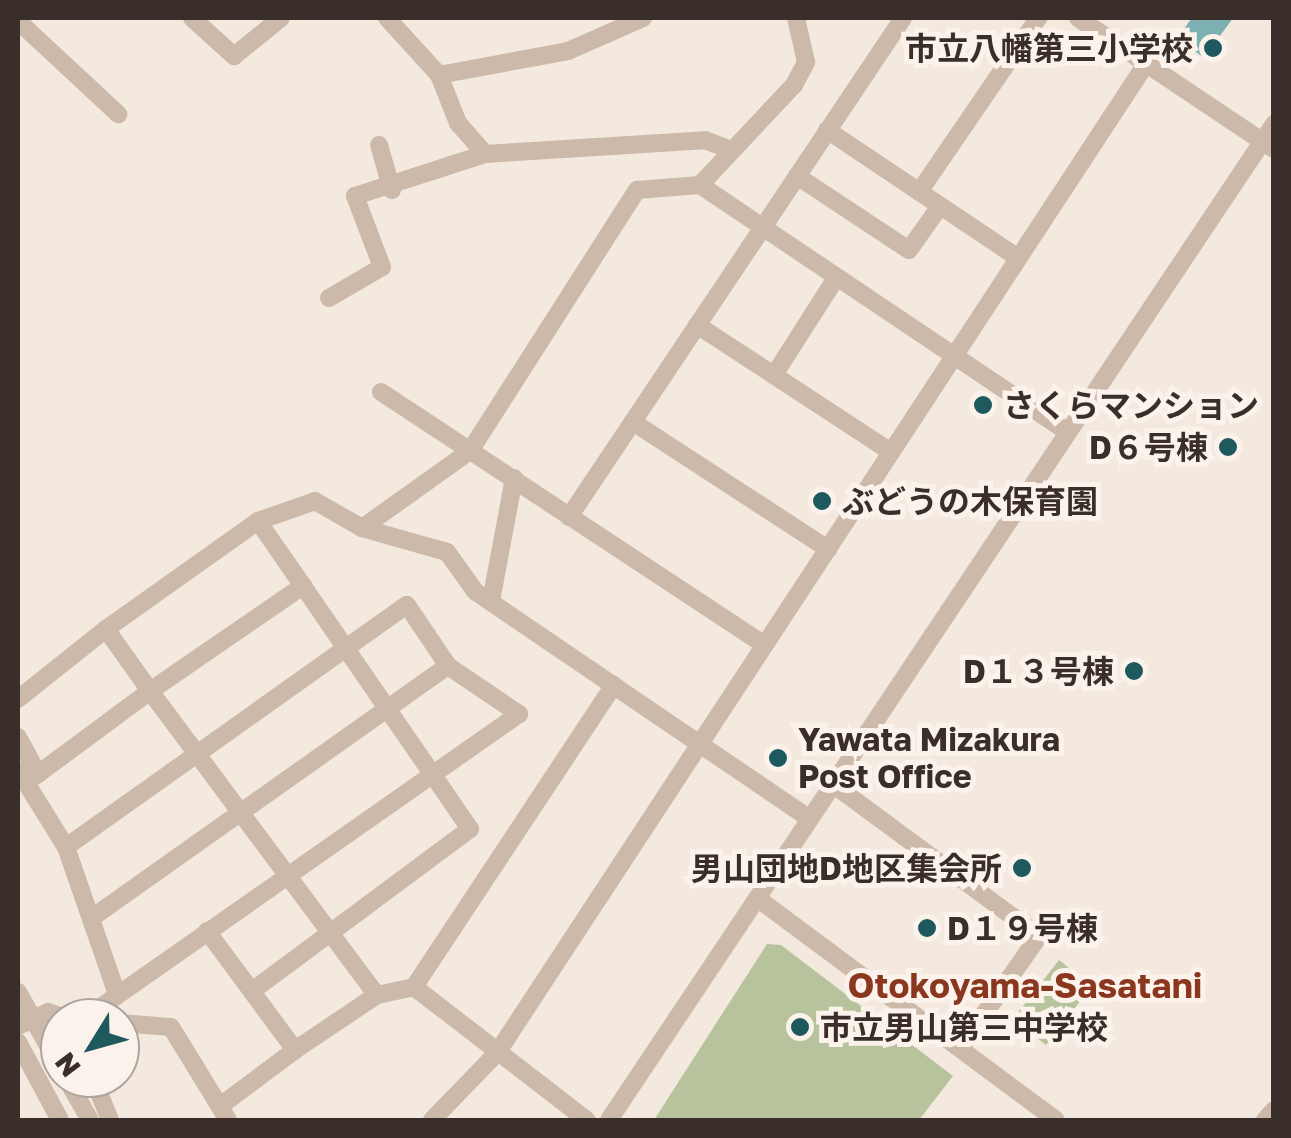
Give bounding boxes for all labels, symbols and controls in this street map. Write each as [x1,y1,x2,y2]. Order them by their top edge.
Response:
place label: 市立八幡第三小学校 [905,29,1193,67]
marker: 市立八幡第三小学校 [1202,37,1224,59]
place label: さくらマンション [1003,386,1259,424]
marker: さくらマンション [972,394,994,416]
place label: D６号棟 [1089,428,1208,466]
marker: D６号棟 [1217,436,1239,458]
place label: ぶどうの木保育園 [842,482,1098,520]
marker: ぶどうの木保育園 [811,490,833,512]
place label: D１３号棟 [963,652,1114,690]
marker: D１３号棟 [1123,660,1145,682]
place label: Yawata Mizakura Post Office [798,721,1060,796]
marker: Yawata Mizakura Post Office [767,747,789,769]
place label: 男山団地D地区集会所 [691,849,1002,887]
marker: 男山団地D地区集会所 [1011,857,1033,879]
place label: D１９号棟 [947,909,1098,947]
marker: D１９号棟 [916,917,938,939]
district label: Otokoyama-Sasatani [848,964,1202,1006]
north arrow [40,998,140,1098]
place label: 市立男山第三中学校 [820,1008,1108,1046]
marker: 市立男山第三中学校 [789,1016,811,1038]
text: N [48,1047,87,1084]

